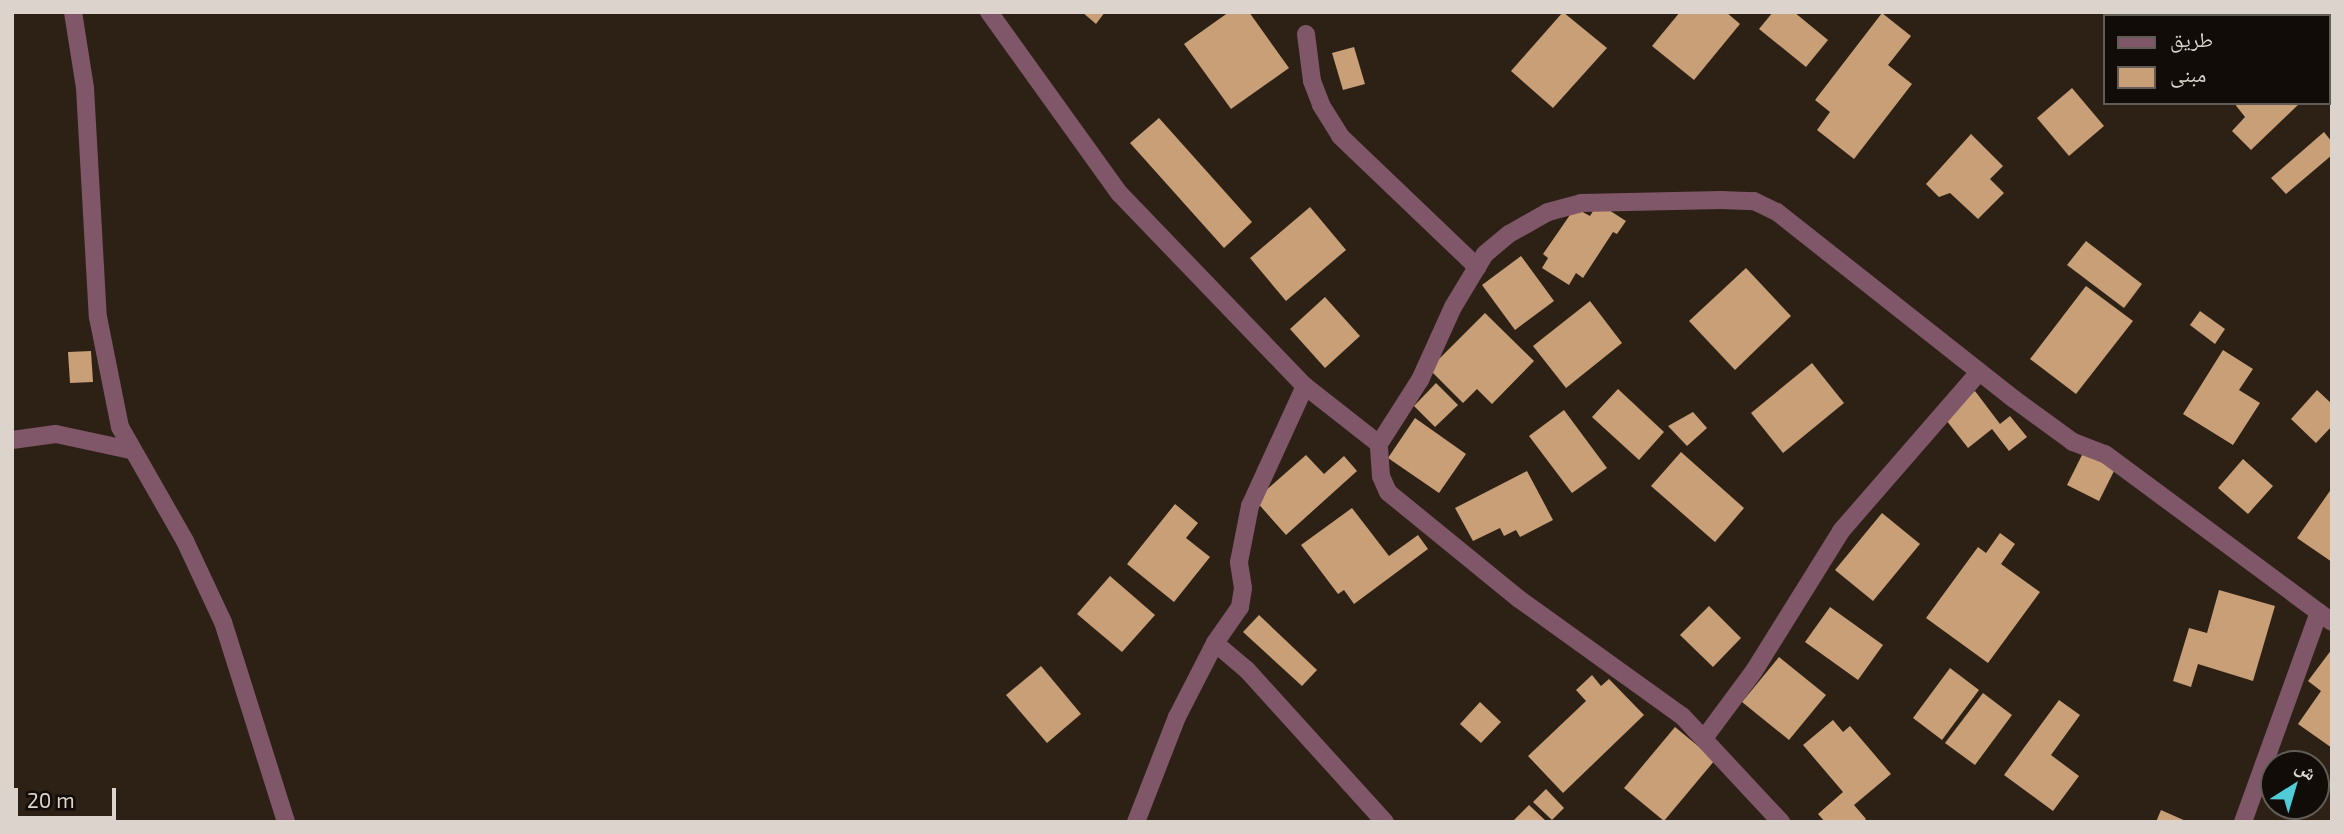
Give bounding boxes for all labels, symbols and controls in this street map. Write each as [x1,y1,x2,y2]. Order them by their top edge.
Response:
legend [2102,14,2330,105]
text: طريق [2170,26,2213,51]
text: مبنى [2170,61,2206,86]
north arrow [2260,750,2330,820]
text: ش [2292,754,2322,785]
scale bar [18,774,119,818]
text: 20 m [27,787,75,812]

